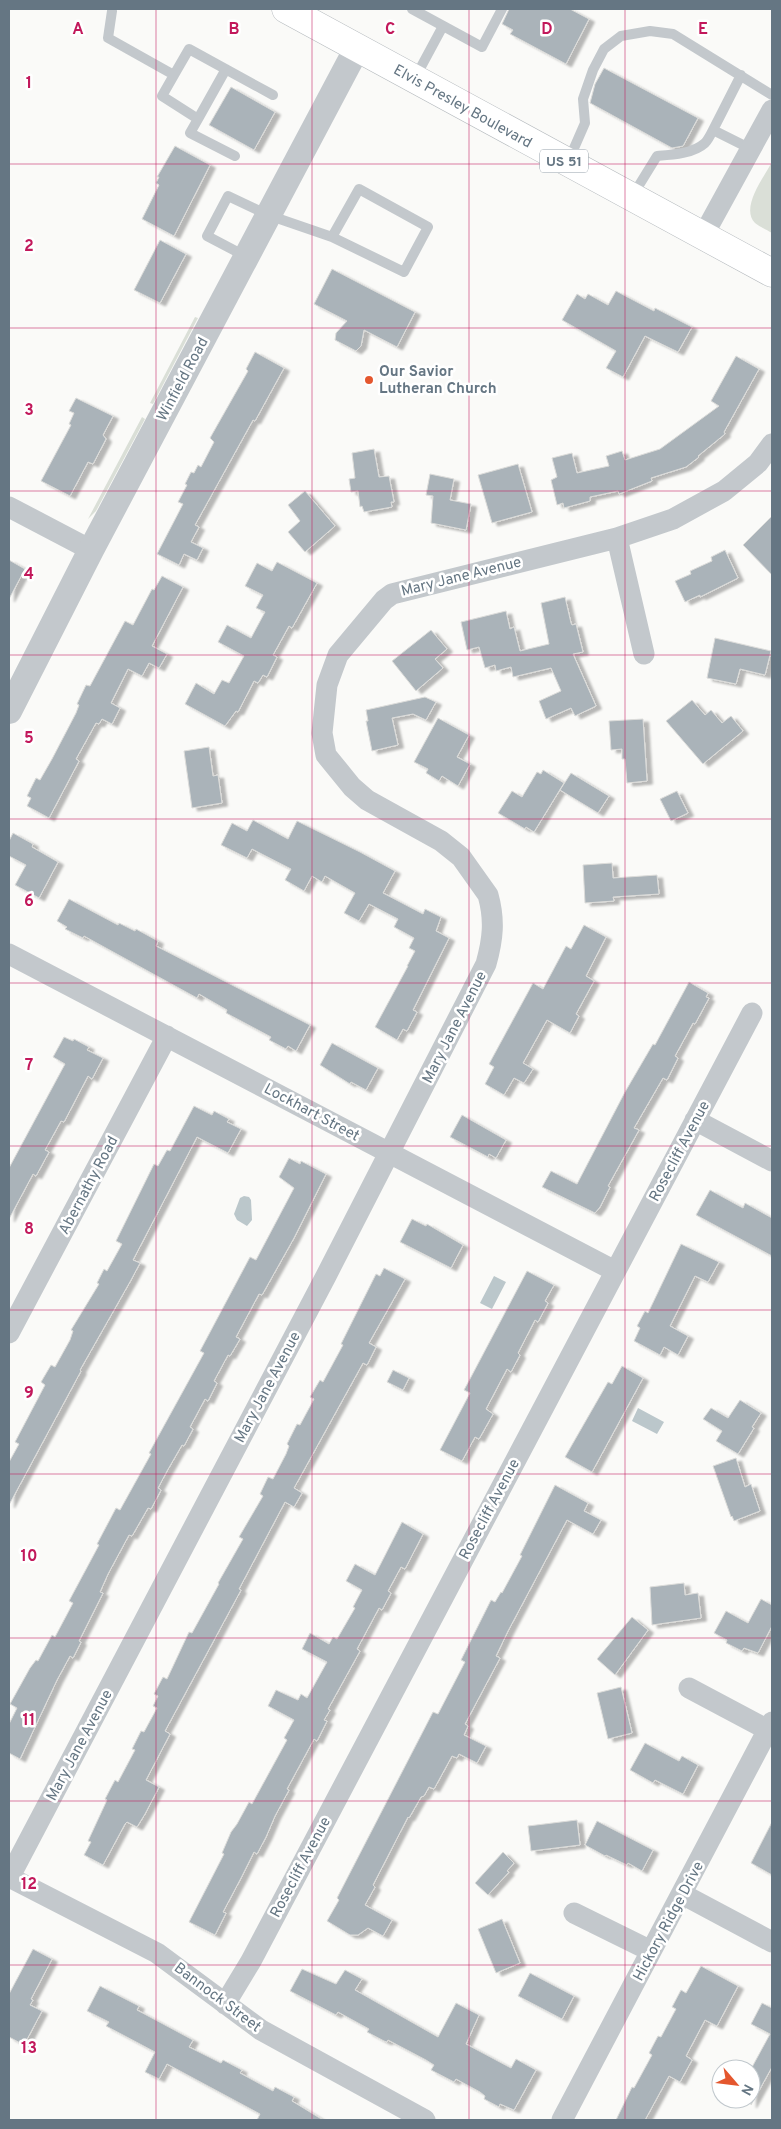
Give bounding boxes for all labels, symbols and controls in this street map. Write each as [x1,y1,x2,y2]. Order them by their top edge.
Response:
text: A [72,20,84,40]
text: B [228,20,240,40]
text: C [385,20,395,40]
text: D [541,20,553,40]
text: E [698,20,708,40]
street label: Elvis Presley Boulevard [390,61,535,153]
text: 1 [26,74,32,94]
road number: US 51 [540,150,588,172]
text: 2 [24,237,34,257]
street label: Winfield Road [153,334,213,425]
place label: Our Savior Lutheran Church [379,363,497,399]
marker: Our Savior Lutheran Church [363,374,375,386]
text: 3 [24,401,34,421]
street label: Mary Jane Avenue [399,553,523,602]
text: 4 [24,565,34,585]
text: 5 [24,729,34,749]
text: 6 [24,892,34,912]
street label: Mary Jane Avenue [419,968,492,1087]
text: 7 [25,1056,33,1076]
street label: Lockhart Street [260,1080,362,1147]
street label: Rosecliff Avenue [646,1098,715,1205]
street label: Abernathy Road [55,1133,123,1238]
text: 8 [24,1220,34,1240]
street label: Mary Jane Avenue [231,1329,306,1447]
text: 9 [24,1384,34,1404]
street label: Rosecliff Avenue [456,1456,525,1563]
text: 10 [21,1547,37,1567]
street label: Mary Jane Avenue [43,1687,118,1805]
text: 11 [23,1711,35,1731]
street label: Rosecliff Avenue [267,1814,336,1921]
street label: Hickory Ridge Drive [630,1859,709,1985]
text: 12 [21,1875,37,1895]
street label: Bannock Street [170,1959,264,2037]
text: 13 [21,2039,37,2059]
north arrow [711,2059,761,2109]
text: N [736,2081,756,2098]

